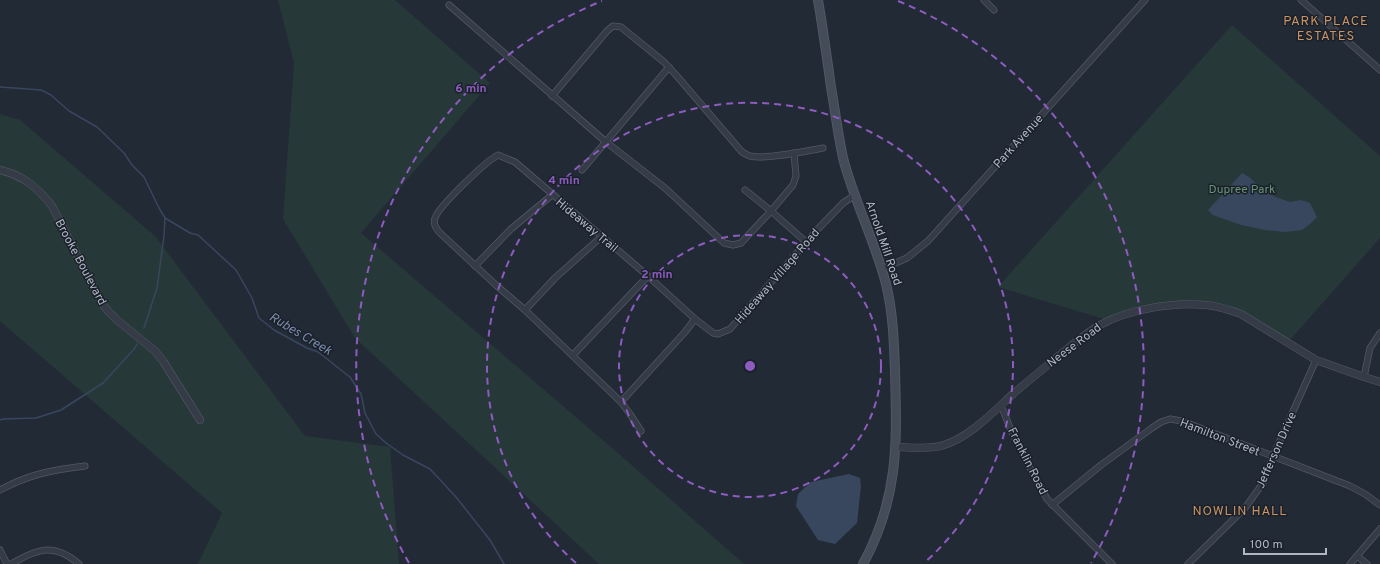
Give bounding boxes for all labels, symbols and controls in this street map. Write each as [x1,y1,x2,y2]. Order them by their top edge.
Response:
district label: PARK PLACE ESTATES [1283,14,1369,45]
text: 6 min [455,81,487,97]
street label: Park Avenue [990,111,1047,172]
text: 4 min [548,173,580,189]
park label: Dupree Park [1209,182,1275,198]
street label: Hideaway Trail [552,195,621,257]
street label: Arnold Mill Road [861,199,905,288]
street label: Brooke Boulevard [51,217,110,308]
street label: Hideaway Village Road [732,226,824,328]
text: 2 min [641,267,673,283]
water label: Rubes Creek [266,310,335,360]
street label: Neese Road [1044,320,1105,371]
centre of rings [743,359,757,373]
street label: Jefferson Drive [1253,410,1301,491]
street label: Hamilton Street [1177,415,1262,461]
street label: Franklin Road [1003,425,1051,498]
district label: NOWLIN HALL [1192,504,1288,520]
scale bar [1244,530,1326,556]
text: 100 m [1250,537,1283,553]

